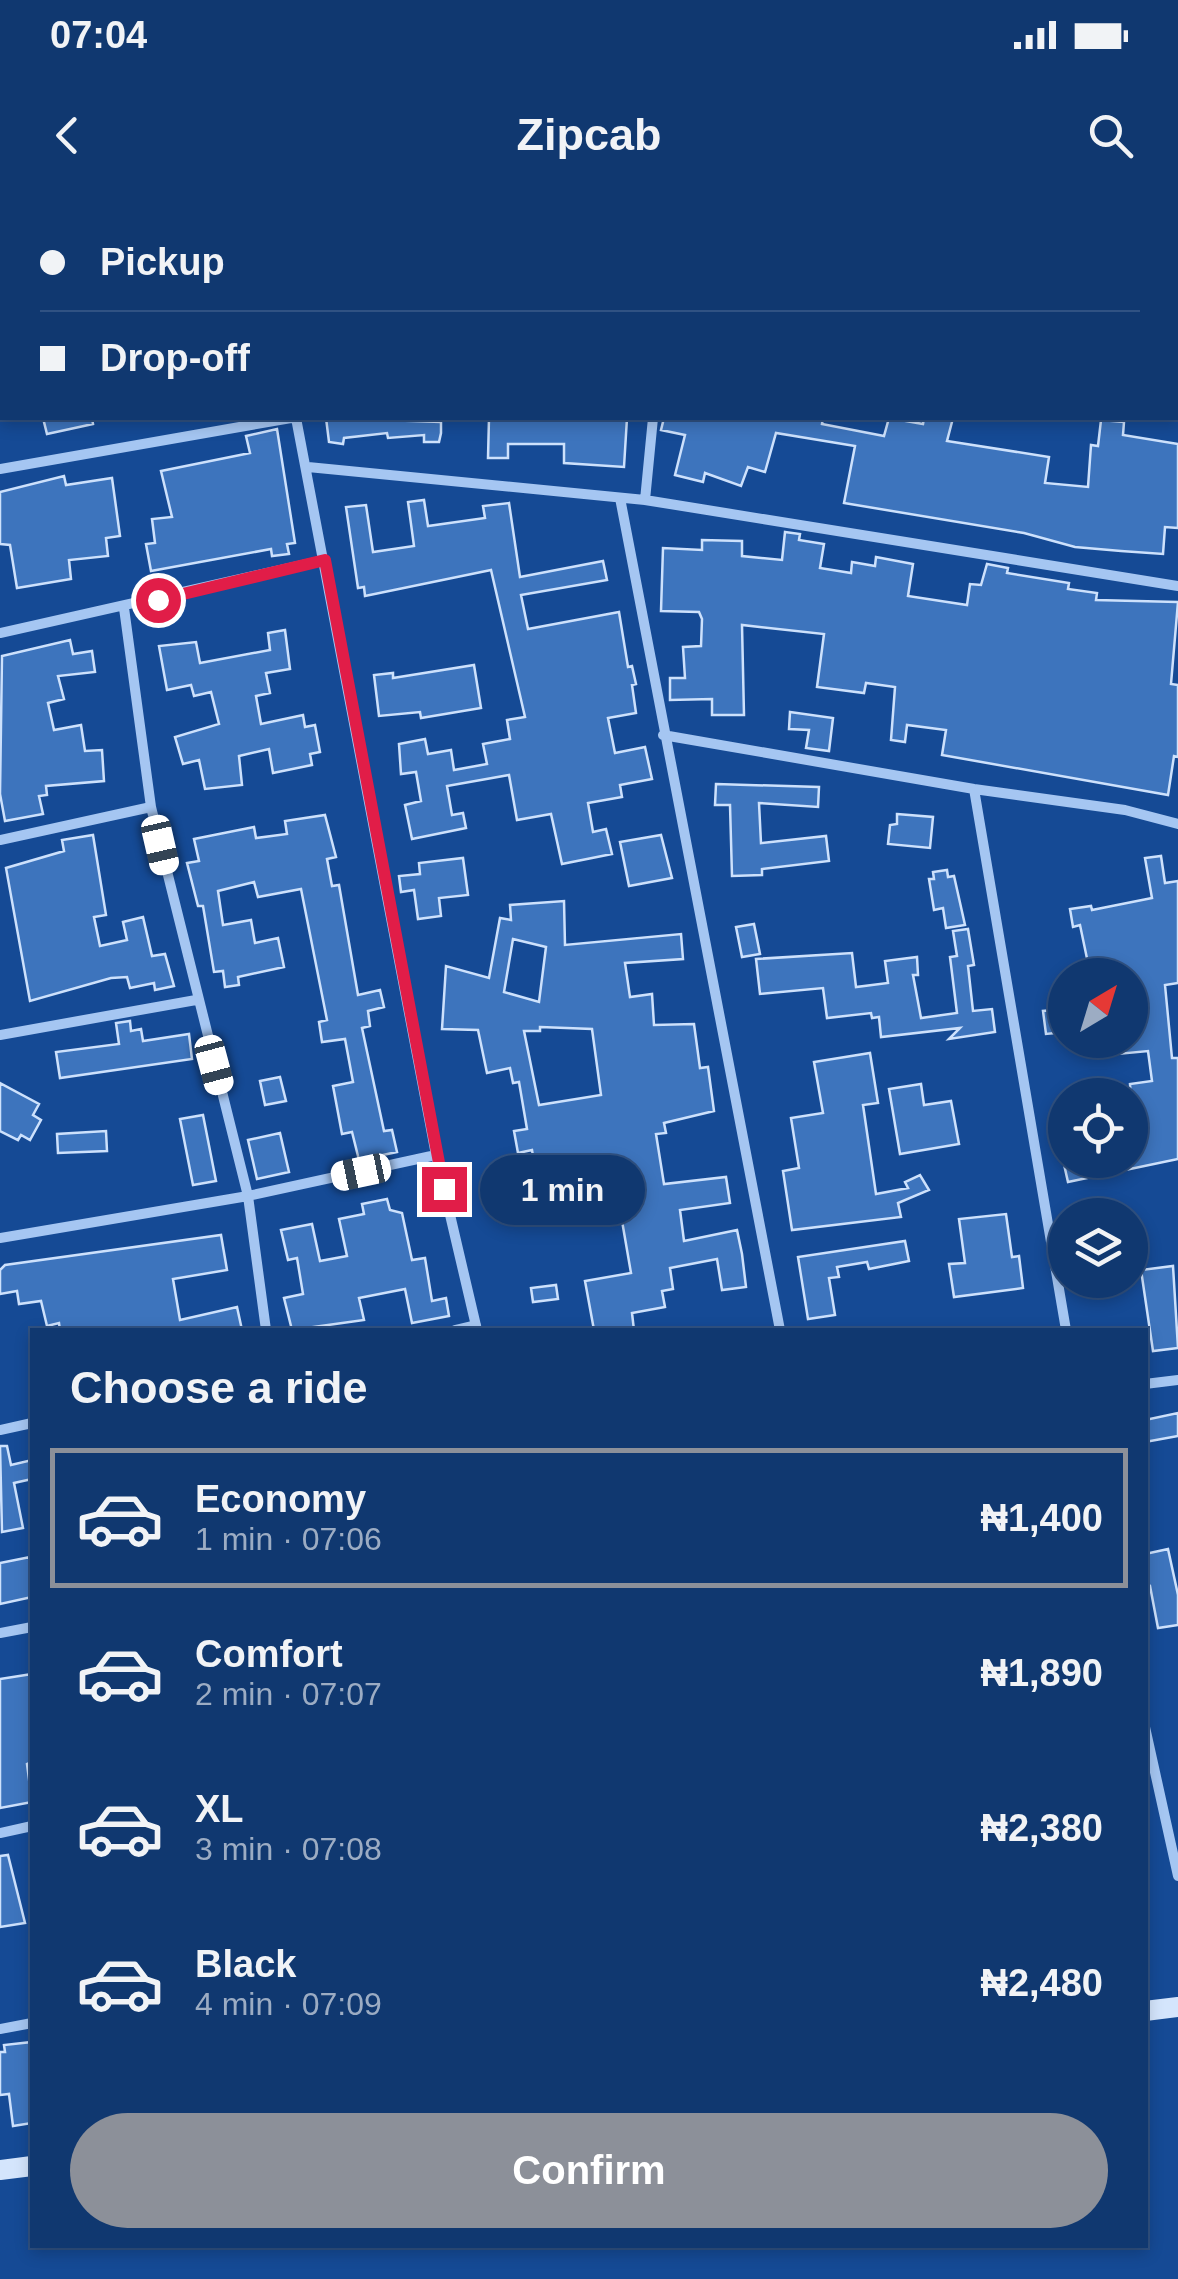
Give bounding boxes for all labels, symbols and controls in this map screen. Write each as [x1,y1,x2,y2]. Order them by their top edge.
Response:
text: 07:04 [50,14,147,56]
icon: back [40,108,95,163]
icon: search [1083,108,1138,163]
text: Zipcab [516,109,662,160]
text: Pickup [100,241,225,283]
text: Drop-off [100,337,250,379]
route start [136,578,181,623]
car [139,812,181,878]
north arrow [1048,958,1148,1058]
map controls [1048,958,1148,1298]
car [192,1032,236,1098]
button: locate [1048,1078,1148,1178]
car [329,1151,393,1193]
callout: 1 min [479,1154,644,1224]
route end [422,1167,467,1212]
text: 1 min [521,1172,604,1208]
button: layers [1048,1198,1148,1298]
text: Choose a ride [70,1362,368,1413]
icon: car [75,1473,165,1563]
text: Economy [195,1478,366,1520]
text: ₦1,400 [980,1497,1103,1539]
text: 1 min · 07:06 [195,1521,382,1557]
icon: car [75,1628,165,1718]
text: Comfort [195,1633,343,1675]
text: ₦1,890 [980,1652,1103,1694]
text: 2 min · 07:07 [195,1676,382,1712]
icon: car [75,1783,165,1873]
text: XL [195,1788,244,1830]
text: ₦2,380 [980,1807,1103,1849]
text: 3 min · 07:08 [195,1831,382,1867]
icon: car [75,1938,165,2028]
text: Black [195,1943,296,1985]
text: ₦2,480 [980,1962,1103,2004]
text: 4 min · 07:09 [195,1986,382,2022]
button: Confirm [70,2113,1108,2228]

